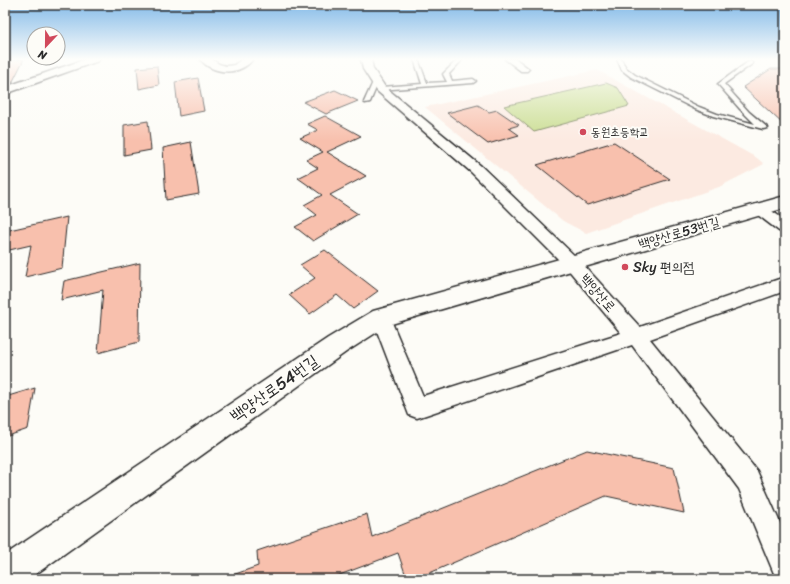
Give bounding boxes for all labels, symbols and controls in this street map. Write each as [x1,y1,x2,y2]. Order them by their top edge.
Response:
north arrow [26,26,66,66]
text: N [35,44,50,65]
place label: 동원초등학교 [591,121,649,143]
marker: 동원초등학교 [578,127,588,137]
street label: 백양산로53번길 [635,209,723,257]
place label: Sky 편의점 [633,255,694,280]
marker: Sky 편의점 [620,262,630,272]
street label: 백양산로 [574,268,622,318]
street label: 백양산로54번길 [223,346,325,430]

